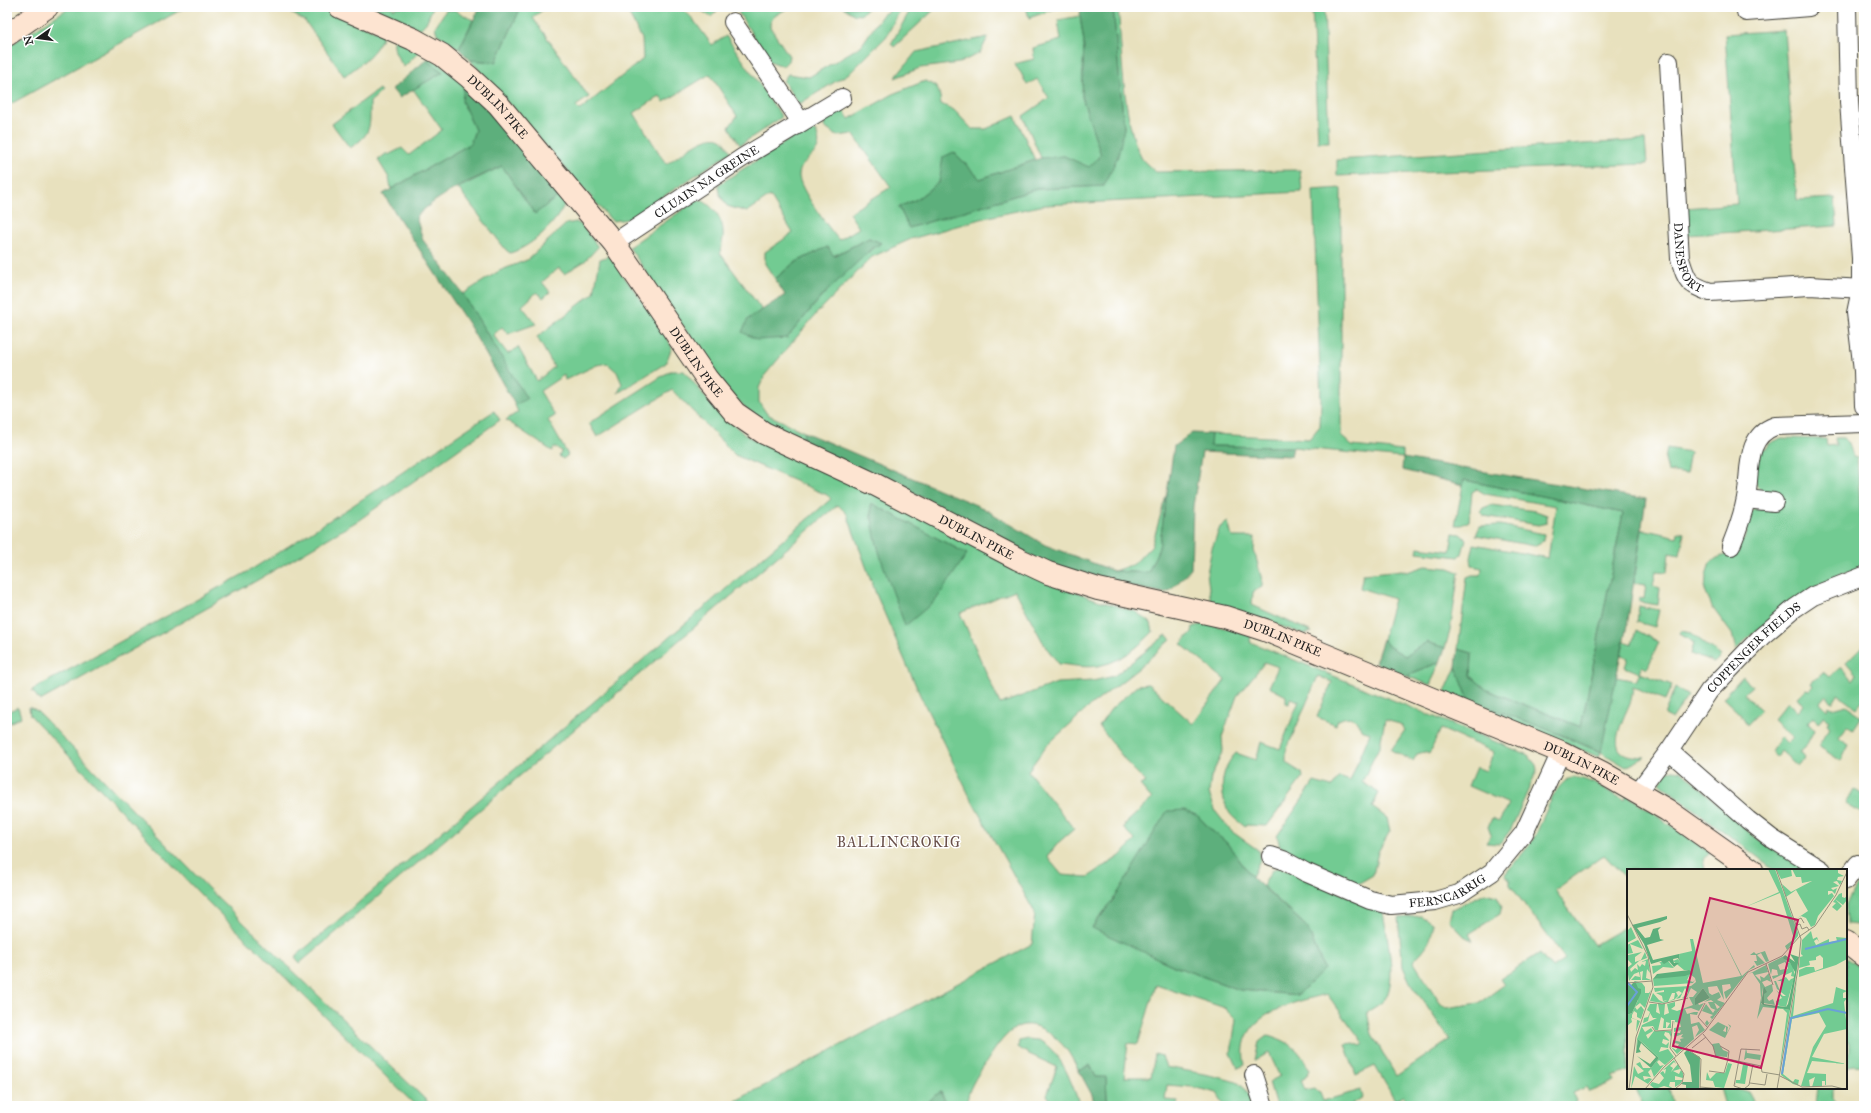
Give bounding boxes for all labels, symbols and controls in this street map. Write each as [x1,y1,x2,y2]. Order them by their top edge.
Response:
north arrow [18,18,58,58]
text: N [21,34,36,46]
street label: DUBLIN PIKE [464,72,531,142]
street label: CLUAIN NA GREINE [652,142,762,221]
street label: DANESFORT [1671,222,1705,296]
street label: DUBLIN PIKE [667,324,726,400]
street label: DUBLIN PIKE [936,512,1017,563]
street label: COPPENGER FIELDS [1704,599,1803,696]
street label: DUBLIN PIKE [1242,617,1324,660]
street label: DUBLIN PIKE [1542,739,1622,788]
district label: BALLINCROKIG [837,834,961,851]
inset map [1627,869,1847,1089]
street label: FERNCARRIG [1408,871,1489,910]

